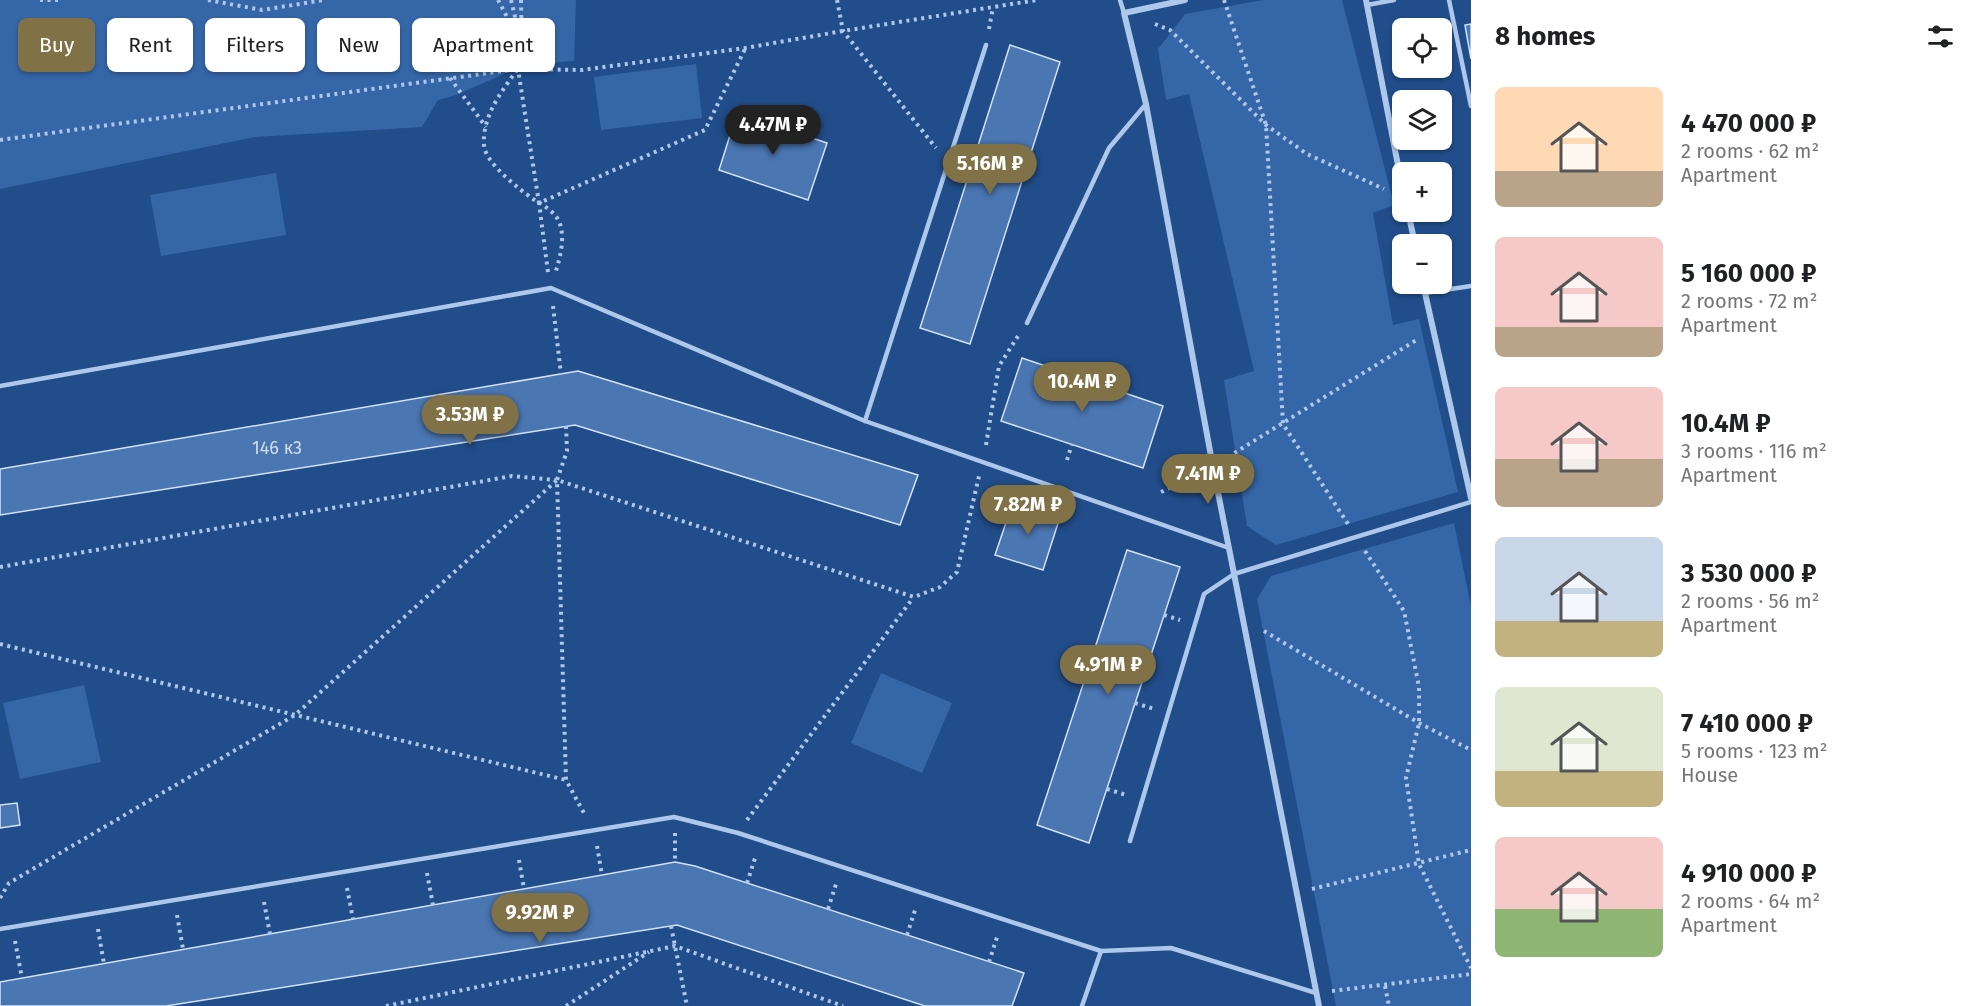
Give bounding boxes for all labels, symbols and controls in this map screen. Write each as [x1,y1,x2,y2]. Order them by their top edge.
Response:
chip: Buy [18,18,95,72]
chip: Rent [107,18,193,72]
chip: Filters [205,18,305,72]
chip: New [317,18,400,72]
chip: Apartment [412,18,555,72]
map controls [1392,18,1452,294]
button: locate [1392,18,1452,78]
icon: filters [1924,20,1957,53]
text: 8 homes [1495,21,1595,52]
button: layers [1392,90,1452,150]
pin: 4.47M ₽ [718,105,828,156]
text: 4 470 000 ₽ [1681,108,1816,139]
icon: home [1543,111,1615,183]
text: 4.47M ₽ [739,112,807,136]
text: 2 rooms · 62 m² [1681,139,1819,163]
pin: 5.16M ₽ [935,144,1045,195]
text: 5.16M ₽ [957,151,1023,175]
button: + [1392,162,1452,222]
text: Apartment [1681,163,1777,187]
button: − [1392,234,1452,294]
text: 5 160 000 ₽ [1681,258,1816,289]
icon: home [1543,261,1615,333]
text: 2 rooms · 72 m² [1681,289,1817,313]
text: Apartment [1681,313,1777,337]
pin: 10.4M ₽ [1027,362,1137,413]
text: 10.4M ₽ [1048,369,1117,393]
pin: 3.53M ₽ [415,395,525,446]
text: 3.53M ₽ [436,402,504,426]
text: 10.4M ₽ [1681,408,1771,439]
icon: home [1543,411,1615,483]
house number: 146 к3 [252,437,302,459]
text: 3 rooms · 116 m² [1681,439,1827,463]
pin: 7.41M ₽ [1153,454,1263,505]
text: 7.41M ₽ [1175,461,1241,485]
text: Apartment [1681,463,1777,487]
pin: 7.82M ₽ [973,485,1083,536]
text: 7.82M ₽ [994,492,1062,516]
text: 3 530 000 ₽ [1681,558,1817,589]
icon: home [1543,561,1615,633]
text: 2 rooms · 56 m² [1681,589,1820,613]
text: Apartment [1681,613,1777,637]
pin: 4.91M ₽ [1053,645,1163,696]
text: 4.91M ₽ [1074,652,1142,676]
text: 7 410 000 ₽ [1681,708,1813,739]
icon: home [1543,711,1615,783]
text: 5 rooms · 123 m² [1681,739,1827,763]
text: House [1681,763,1738,787]
text: 4 910 000 ₽ [1681,858,1817,889]
icon: home [1543,861,1615,933]
text: 2 rooms · 64 m² [1681,889,1820,913]
pin: 9.92M ₽ [485,893,595,944]
text: 9.92M ₽ [505,900,575,924]
text: Apartment [1681,913,1777,937]

